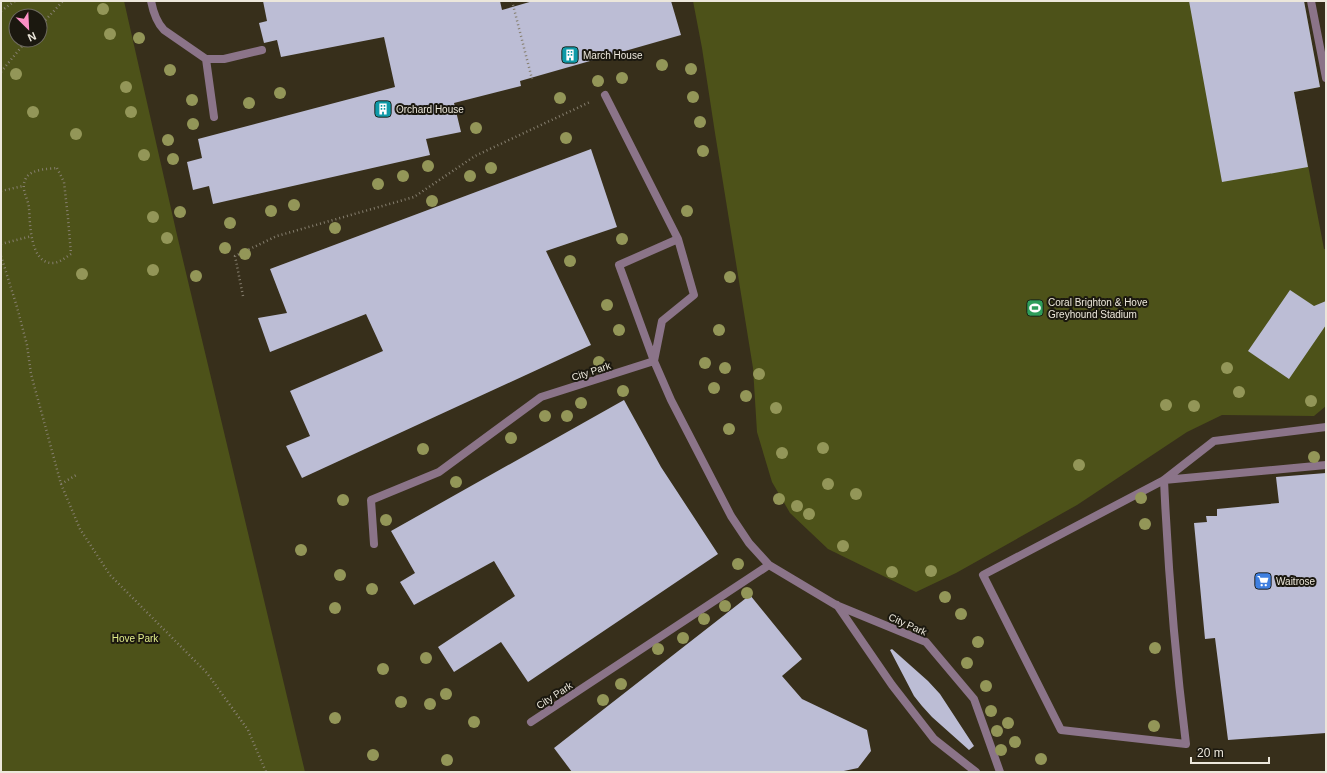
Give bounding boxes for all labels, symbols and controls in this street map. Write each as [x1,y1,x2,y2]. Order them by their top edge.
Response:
north arrow [8,8,48,48]
text: N [26,30,38,44]
building icon: March House [560,45,580,65]
place label: March House [583,50,643,61]
building icon: Orchard House [373,99,393,119]
place label: Orchard House [396,104,464,115]
place label: Coral Brighton & Hove Greyhound Stadium [1048,297,1148,320]
sports icon: Coral Brighton & Hove Greyhound Stadium [1025,298,1045,318]
street label: City Park [570,360,613,383]
supermarket icon: Waitrose [1253,571,1273,591]
place label: Waitrose [1276,576,1316,587]
street label: City Park [887,611,929,638]
park label: Hove Park [112,633,159,644]
street label: City Park [534,679,575,711]
scale bar [1191,739,1269,765]
text: 20 m [1197,746,1224,760]

